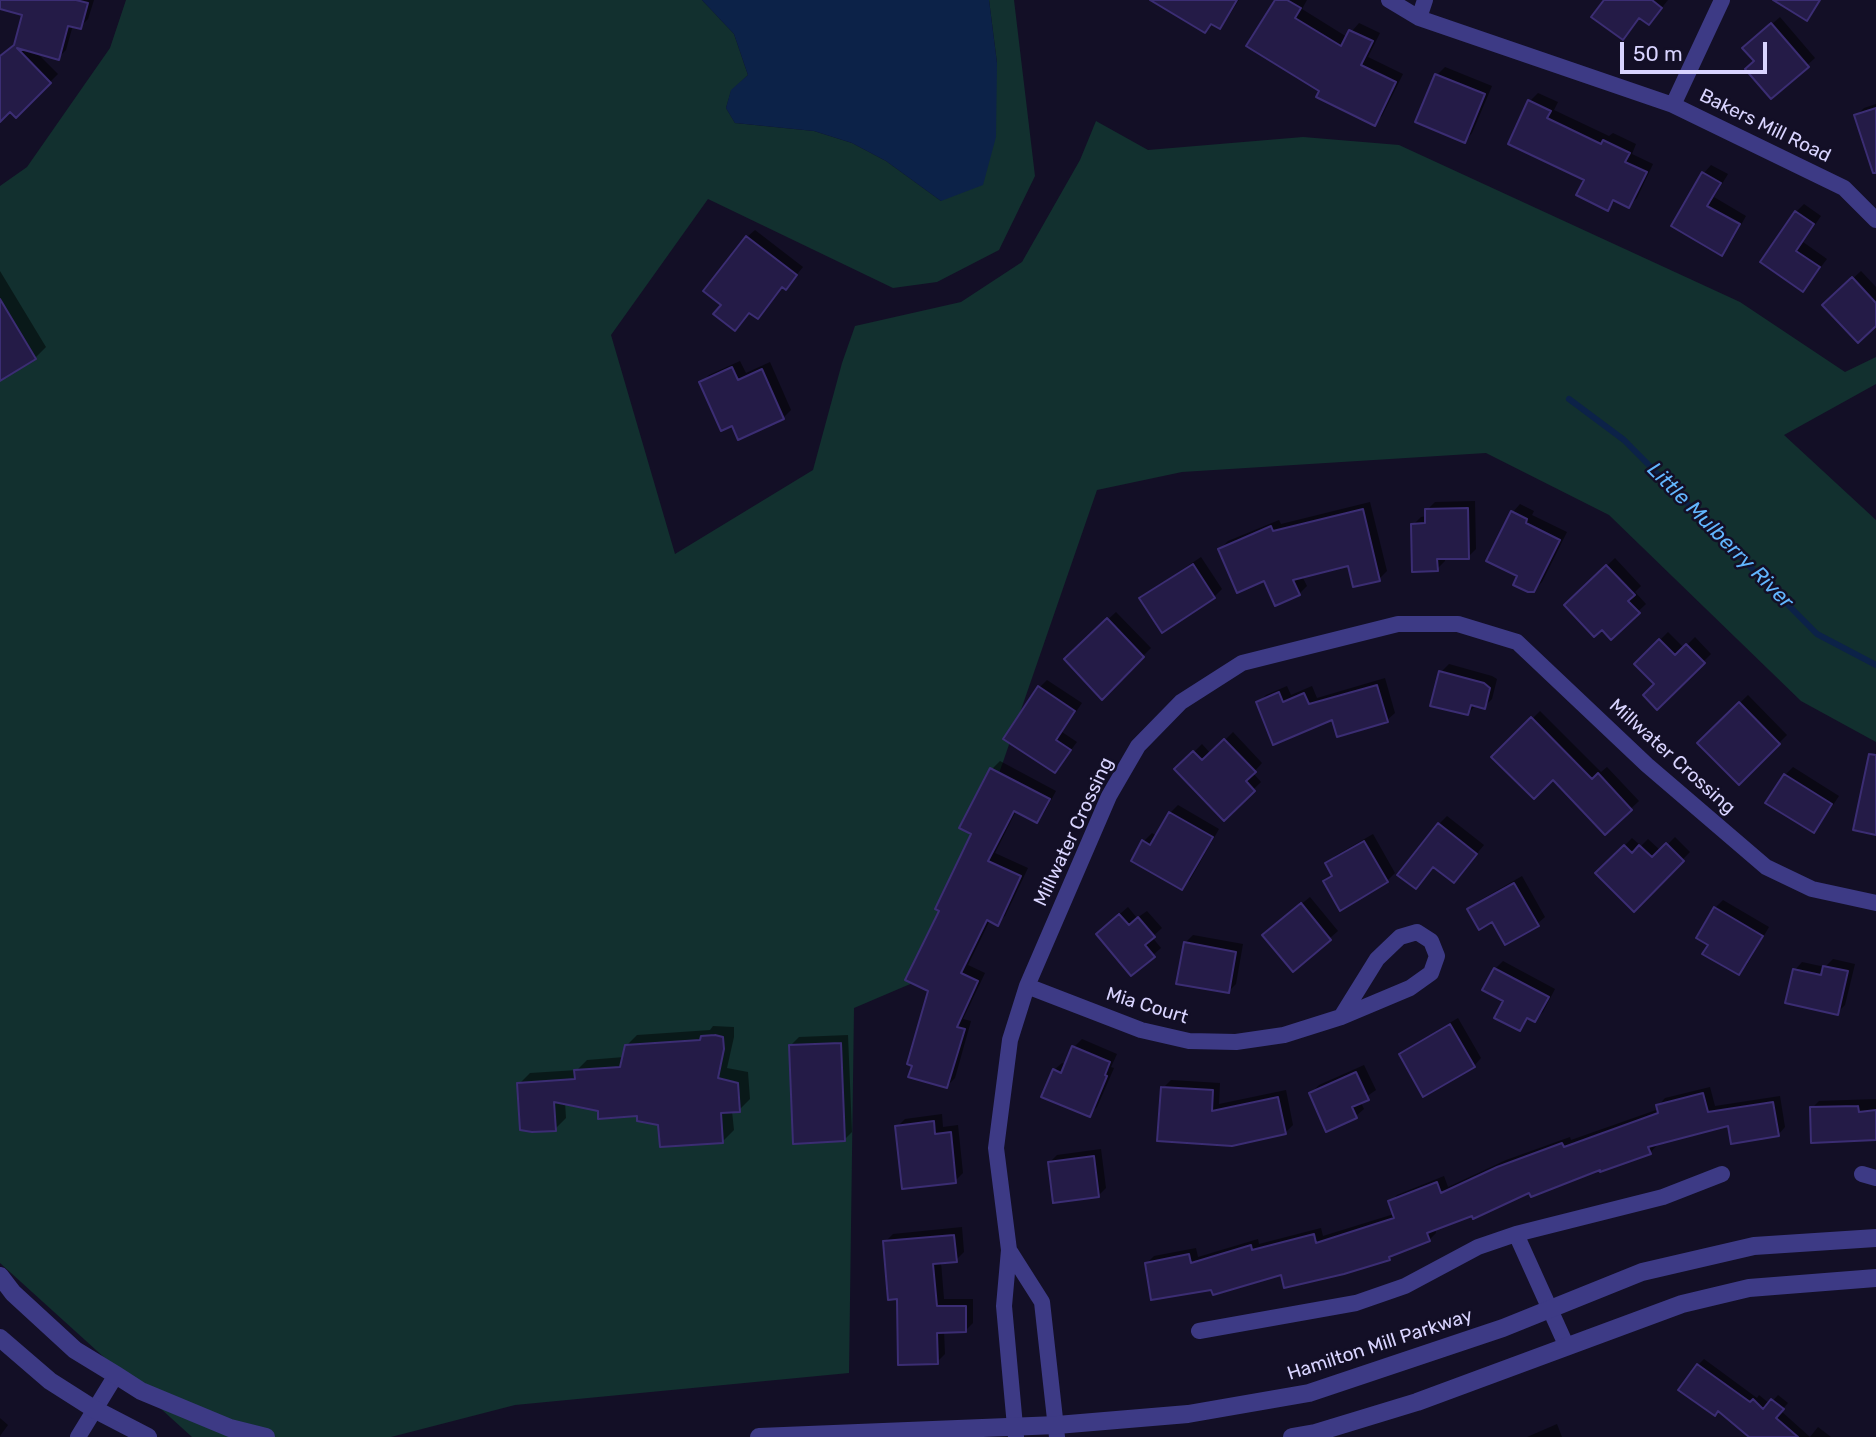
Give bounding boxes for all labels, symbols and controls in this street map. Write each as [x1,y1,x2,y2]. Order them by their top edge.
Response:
scale bar [1624,28,1771,72]
text: 50 m [1633,41,1683,66]
street label: Bakers Mill Road [1696,84,1834,168]
water label: Little Mulberry River [1642,458,1798,614]
street label: Millwater Crossing [1604,694,1740,820]
street label: Millwater Crossing [1030,754,1118,910]
street label: Mia Court [1103,983,1191,1029]
street label: Hamilton Mill Parkway [1284,1304,1476,1386]

